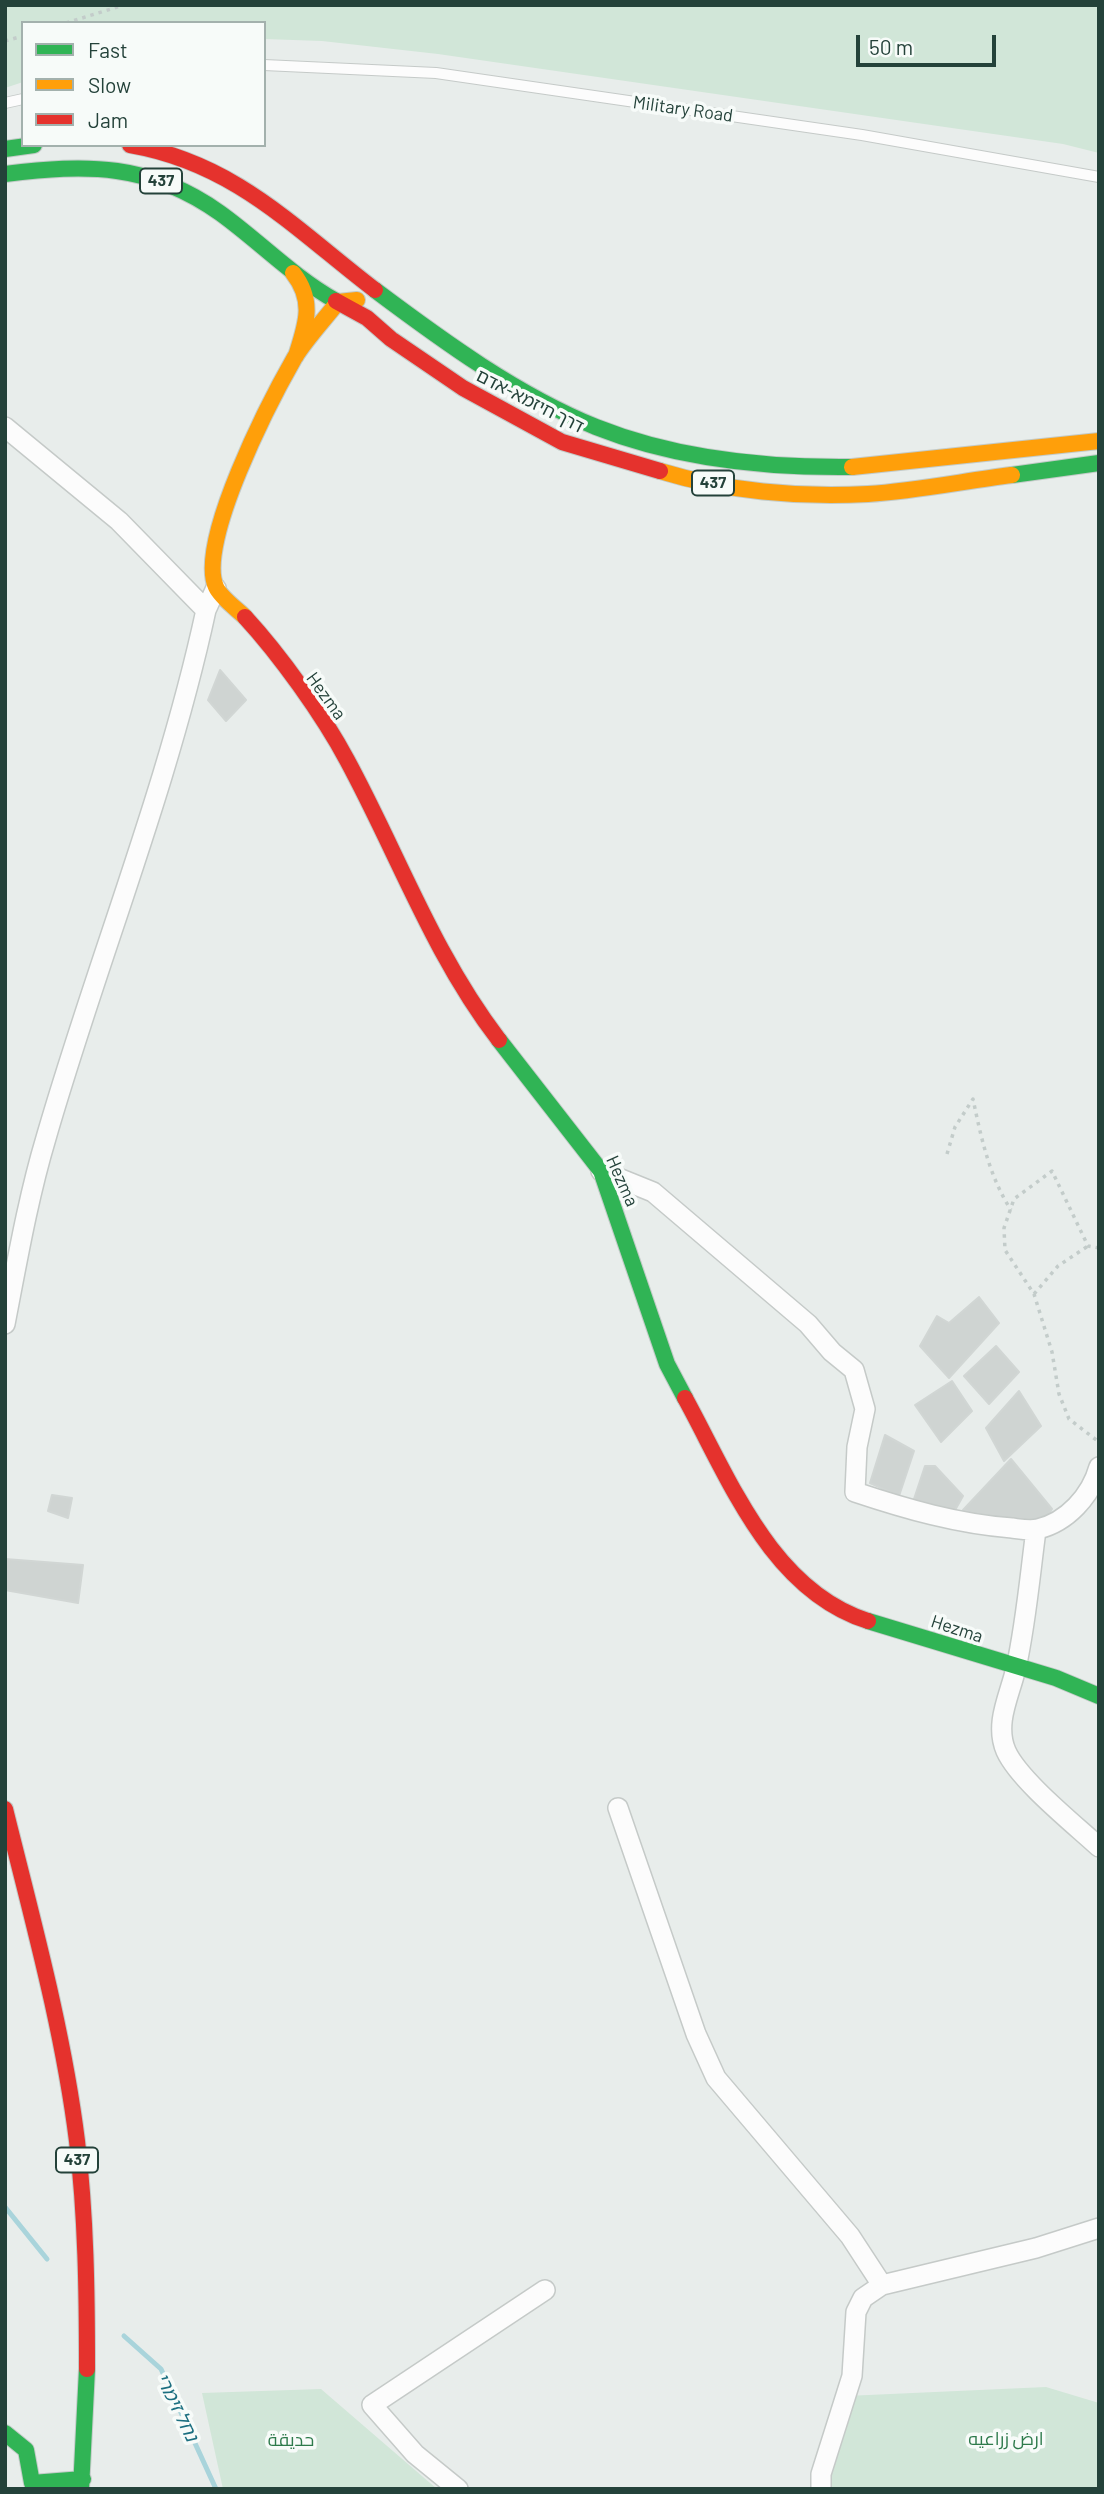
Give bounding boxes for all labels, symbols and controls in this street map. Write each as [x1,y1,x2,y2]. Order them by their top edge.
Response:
legend [21,21,266,147]
scale bar [859,21,999,65]
text: 50 m [869,34,913,59]
text: Fast [88,37,128,62]
text: Slow [88,72,131,97]
street label: Military Road [632,91,734,127]
text: Jam [88,107,128,132]
road number: 437 [140,168,182,194]
street label: דרך חיזמא-אדם [472,365,588,437]
road number: 437 [692,470,734,496]
street label: Hezma [302,668,350,724]
street label: Hezma [601,1152,643,1210]
street label: Hezma [928,1610,986,1648]
road number: 437 [56,2148,98,2172]
water label: נחל זימרי [151,2369,203,2445]
park label: ارض زراعيه [968,2428,1044,2450]
park label: حديقة [268,2429,314,2451]

